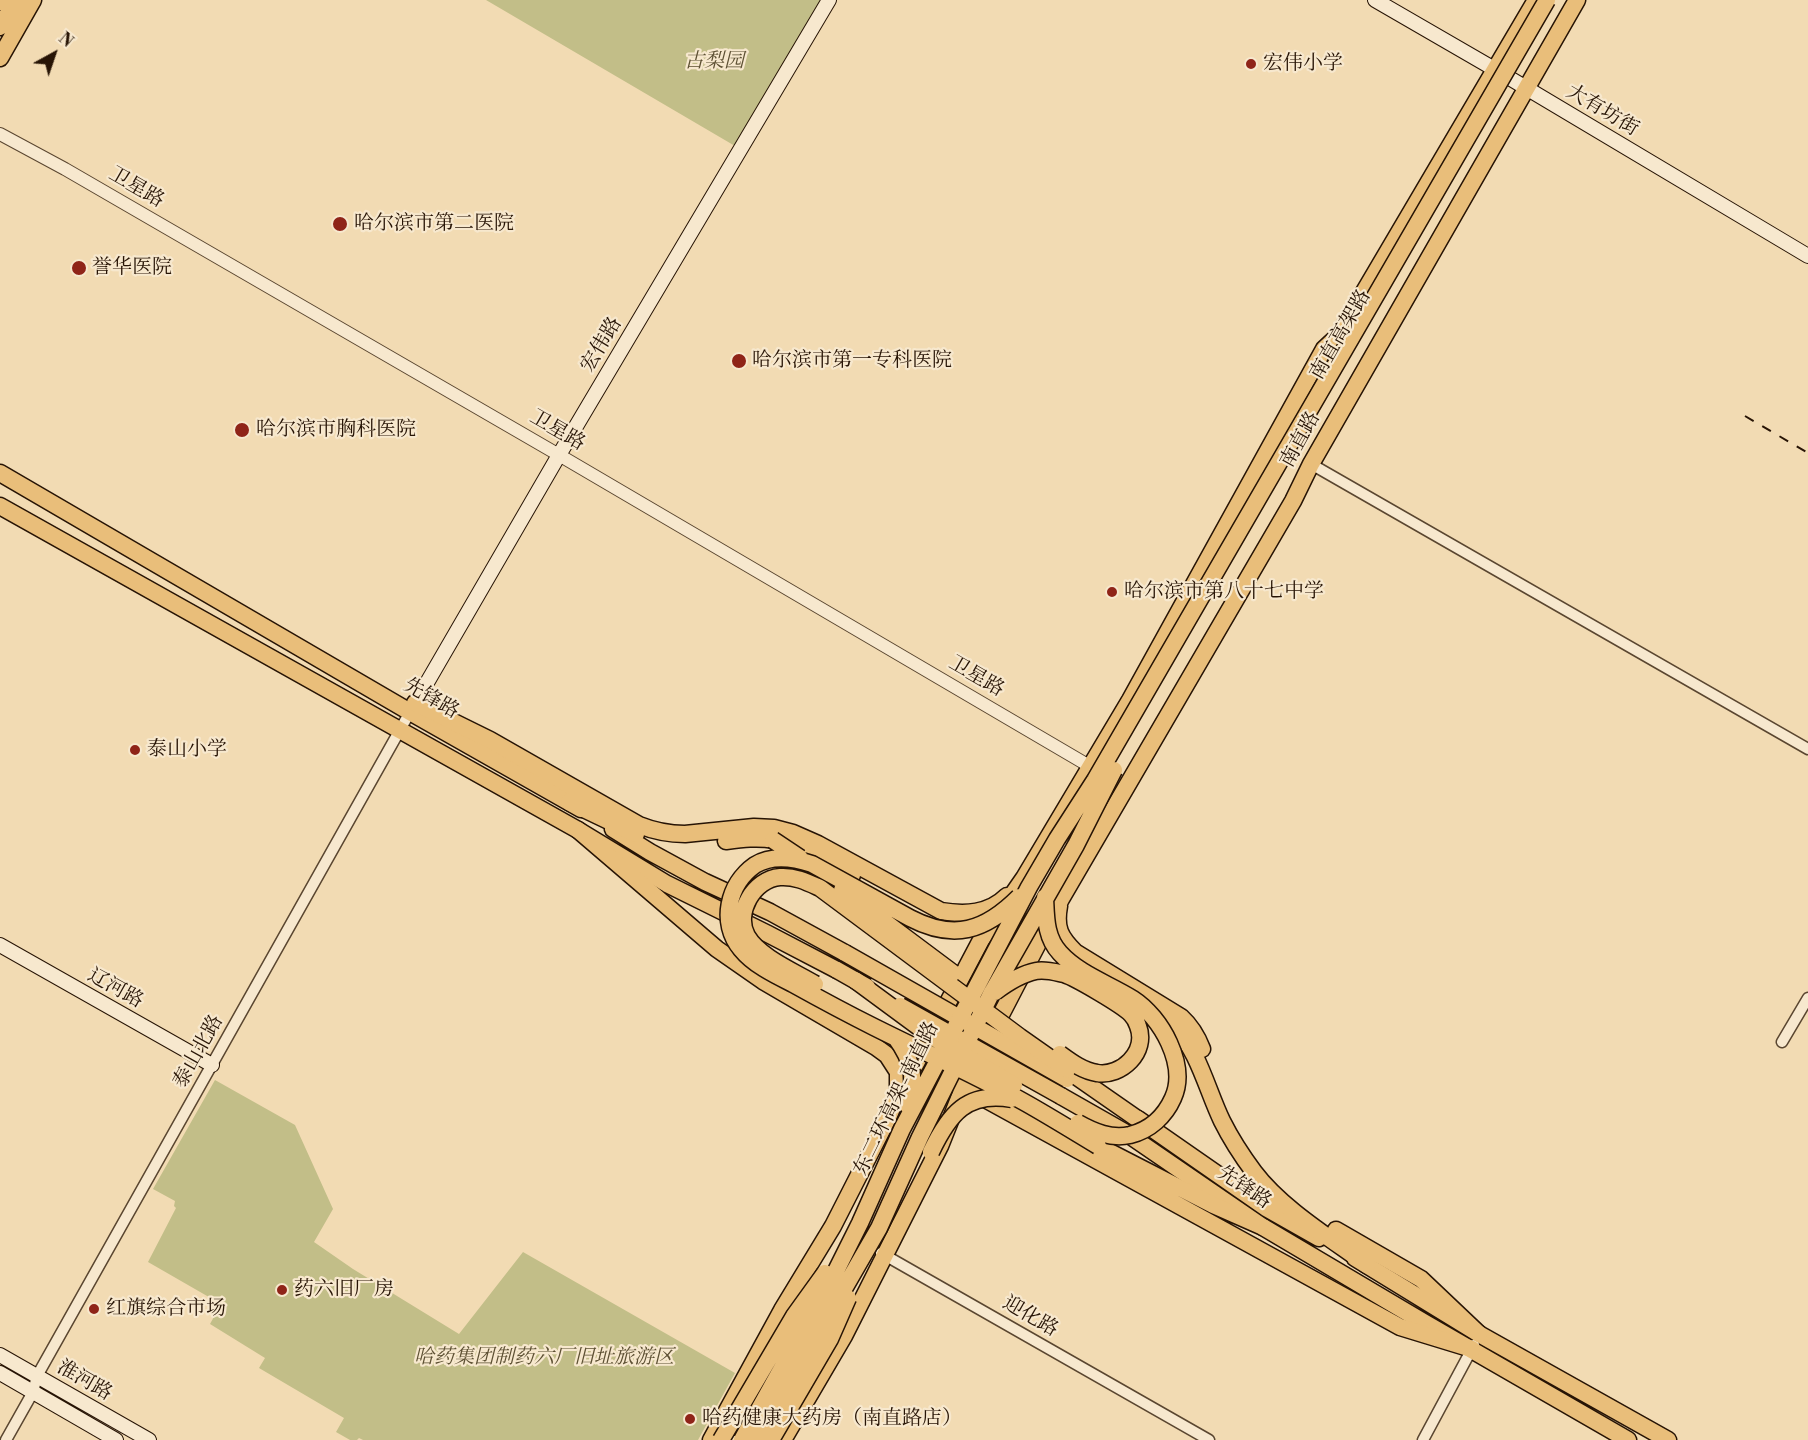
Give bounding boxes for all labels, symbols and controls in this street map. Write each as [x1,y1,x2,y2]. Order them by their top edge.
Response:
north arrow [24,24,84,84]
text: N [54,28,77,52]
park label: 古梨园 [684,50,744,74]
place label: 宏伟小学 [1263,52,1343,76]
marker: 宏伟小学 [1244,57,1258,71]
street label: 大有坊街 [1562,80,1642,142]
street label: 卫星路 [104,163,168,213]
place label: 哈尔滨市第二医院 [354,212,514,236]
marker: 哈尔滨市第二医院 [331,215,349,233]
place label: 誉华医院 [92,256,172,280]
marker: 誉华医院 [70,259,88,277]
street label: 南直高架路 [1306,286,1376,384]
street label: 宏伟路 [576,313,628,377]
place label: 哈尔滨市第一专科医院 [752,349,952,373]
marker: 哈尔滨市第一专科医院 [730,352,748,370]
street label: 卫星路 [525,406,589,456]
street label: 南直路 [1276,408,1326,472]
place label: 哈尔滨市胸科医院 [256,418,416,442]
marker: 哈尔滨市胸科医院 [233,421,251,439]
place label: 哈尔滨市第八十七中学 [1124,580,1324,604]
marker: 哈尔滨市第八十七中学 [1105,585,1119,599]
street label: 卫星路 [944,652,1008,702]
street label: 先锋路 [399,674,463,724]
place label: 泰山小学 [147,738,227,762]
marker: 泰山小学 [128,743,142,757]
street label: 辽河路 [83,964,147,1014]
street label: 泰山北路 [169,1011,229,1093]
street label: 东二环高架-南直路 [849,1018,945,1180]
street label: 先锋路 [1212,1161,1276,1215]
place label: 药六旧厂房 [294,1278,394,1302]
marker: 药六旧厂房 [275,1283,289,1297]
street label: 迎化路 [998,1292,1062,1342]
place label: 红旗综合市场 [106,1297,226,1321]
marker: 红旗综合市场 [87,1302,101,1316]
park label: 哈药集团制药六厂旧址旅游区 [414,1346,674,1370]
street label: 淮河路 [52,1356,116,1406]
place label: 哈药健康大药房（南直路店） [702,1407,962,1431]
marker: 哈药健康大药房（南直路店） [683,1412,697,1426]

